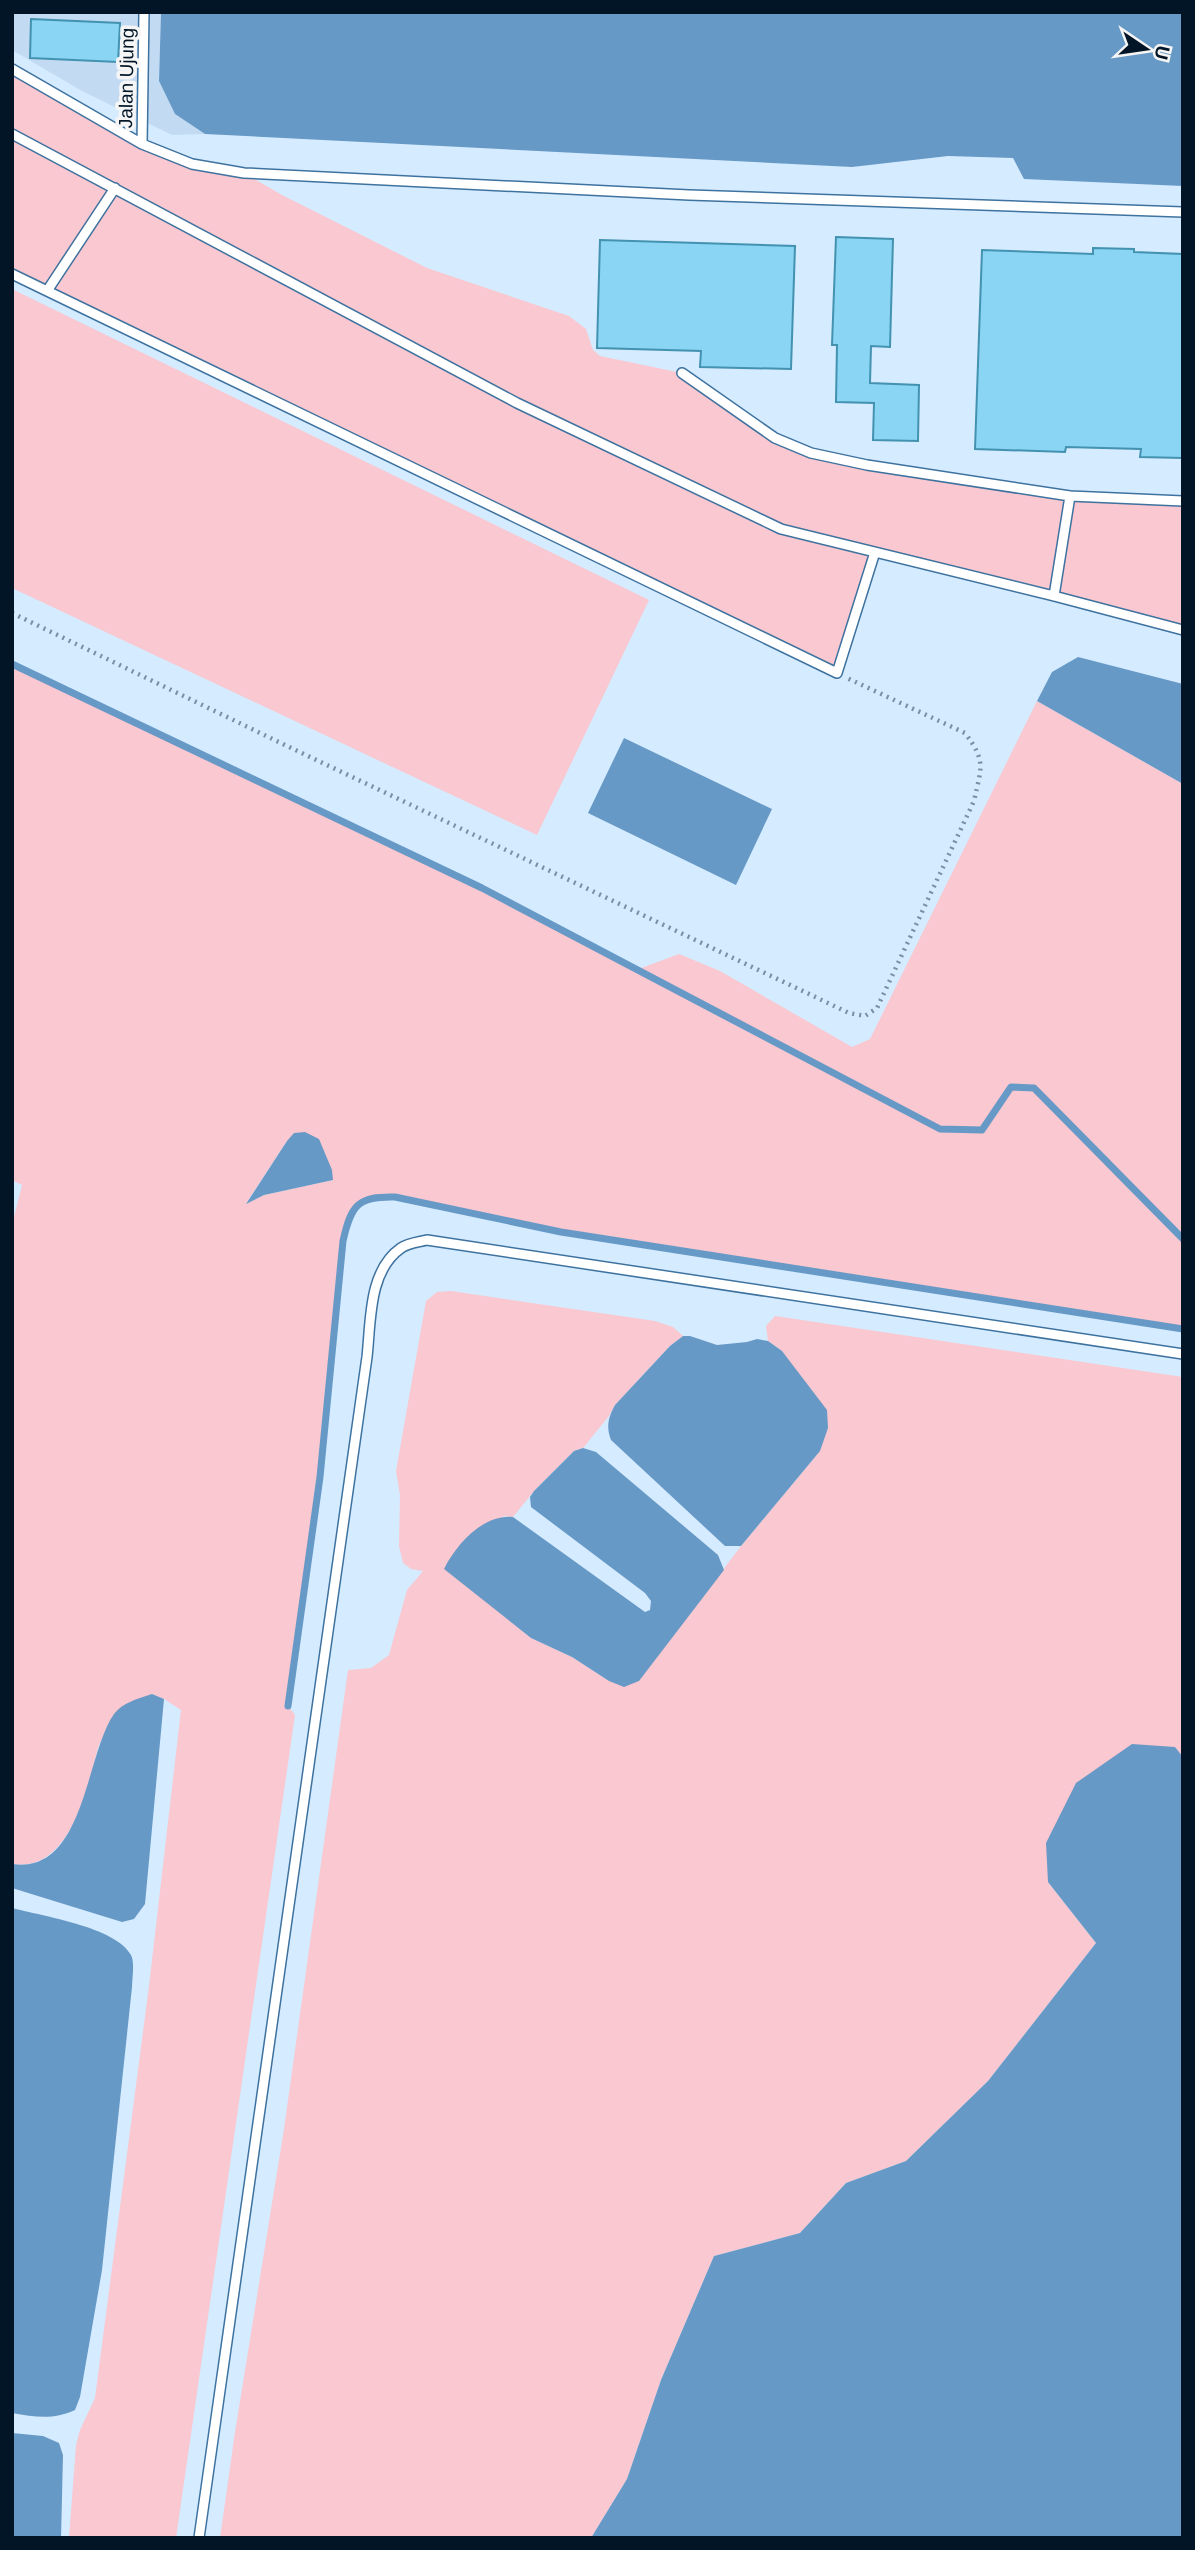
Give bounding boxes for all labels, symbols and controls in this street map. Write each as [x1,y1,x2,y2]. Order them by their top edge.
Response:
north arrow [1111,14,1181,84]
street label: Jalan Ujung [115,28,138,128]
text: U [1150,44,1174,62]

